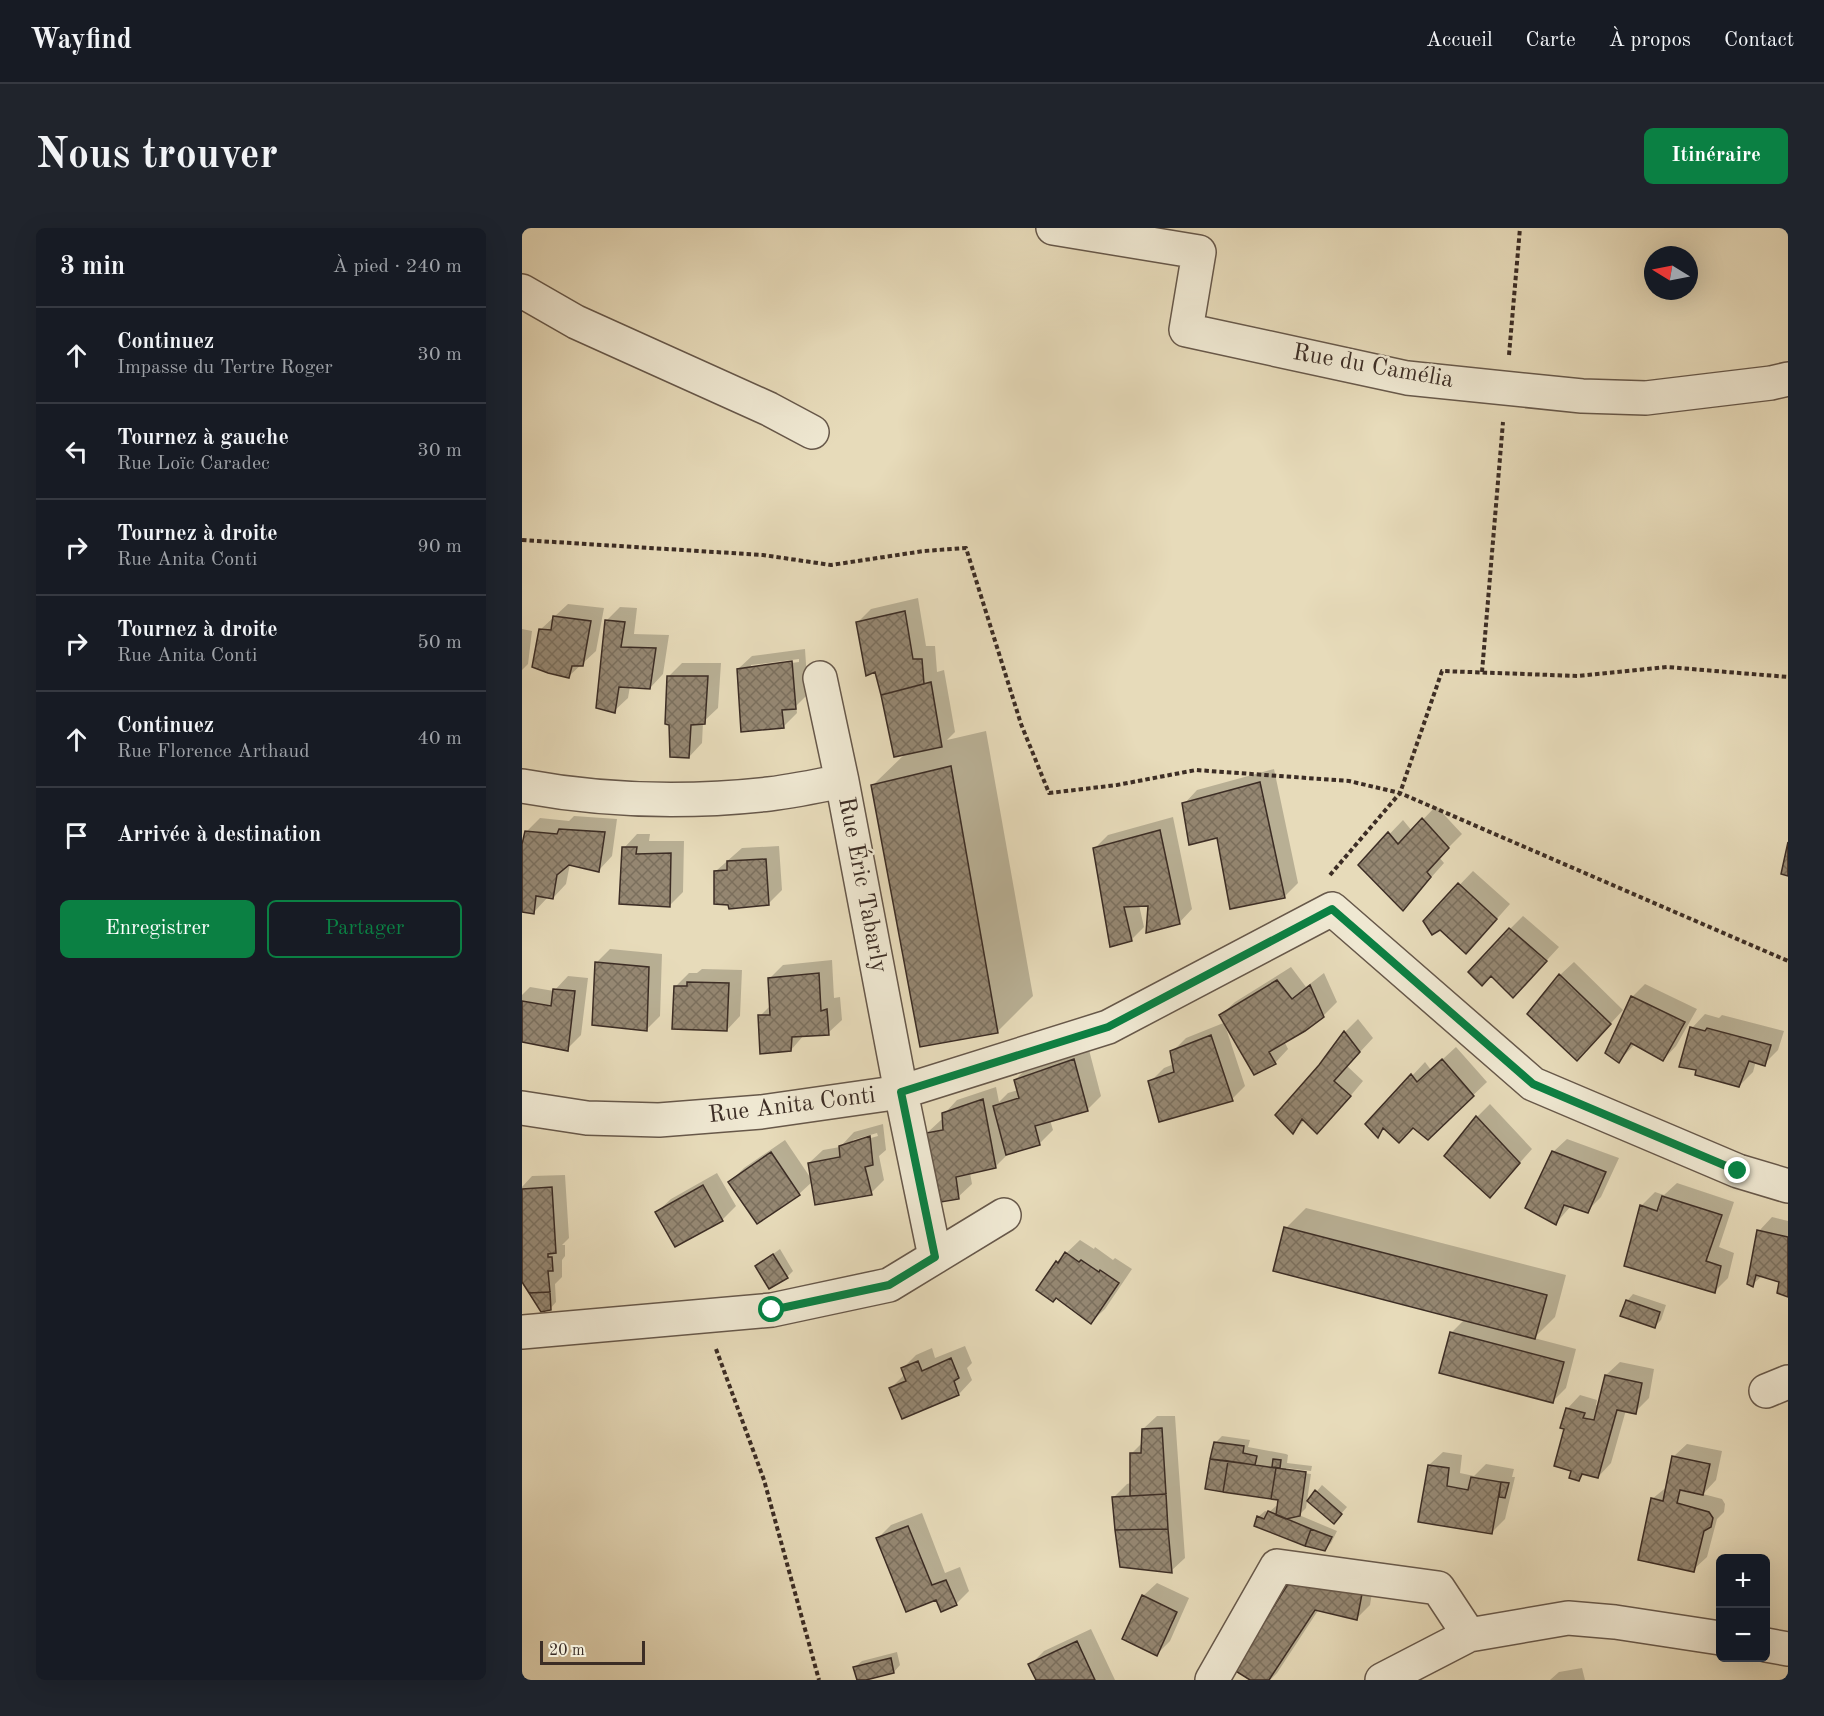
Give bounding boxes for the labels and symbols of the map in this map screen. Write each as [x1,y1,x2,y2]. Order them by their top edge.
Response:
north arrow [1644,246,1698,300]
street label: Rue du Camélia [1291,341,1455,393]
street label: Rue Éric Tabarly [833,794,895,975]
street label: Rue Anita Conti [707,1084,877,1128]
route end [1724,1157,1750,1183]
route start [758,1296,784,1322]
scale bar [540,1638,645,1666]

